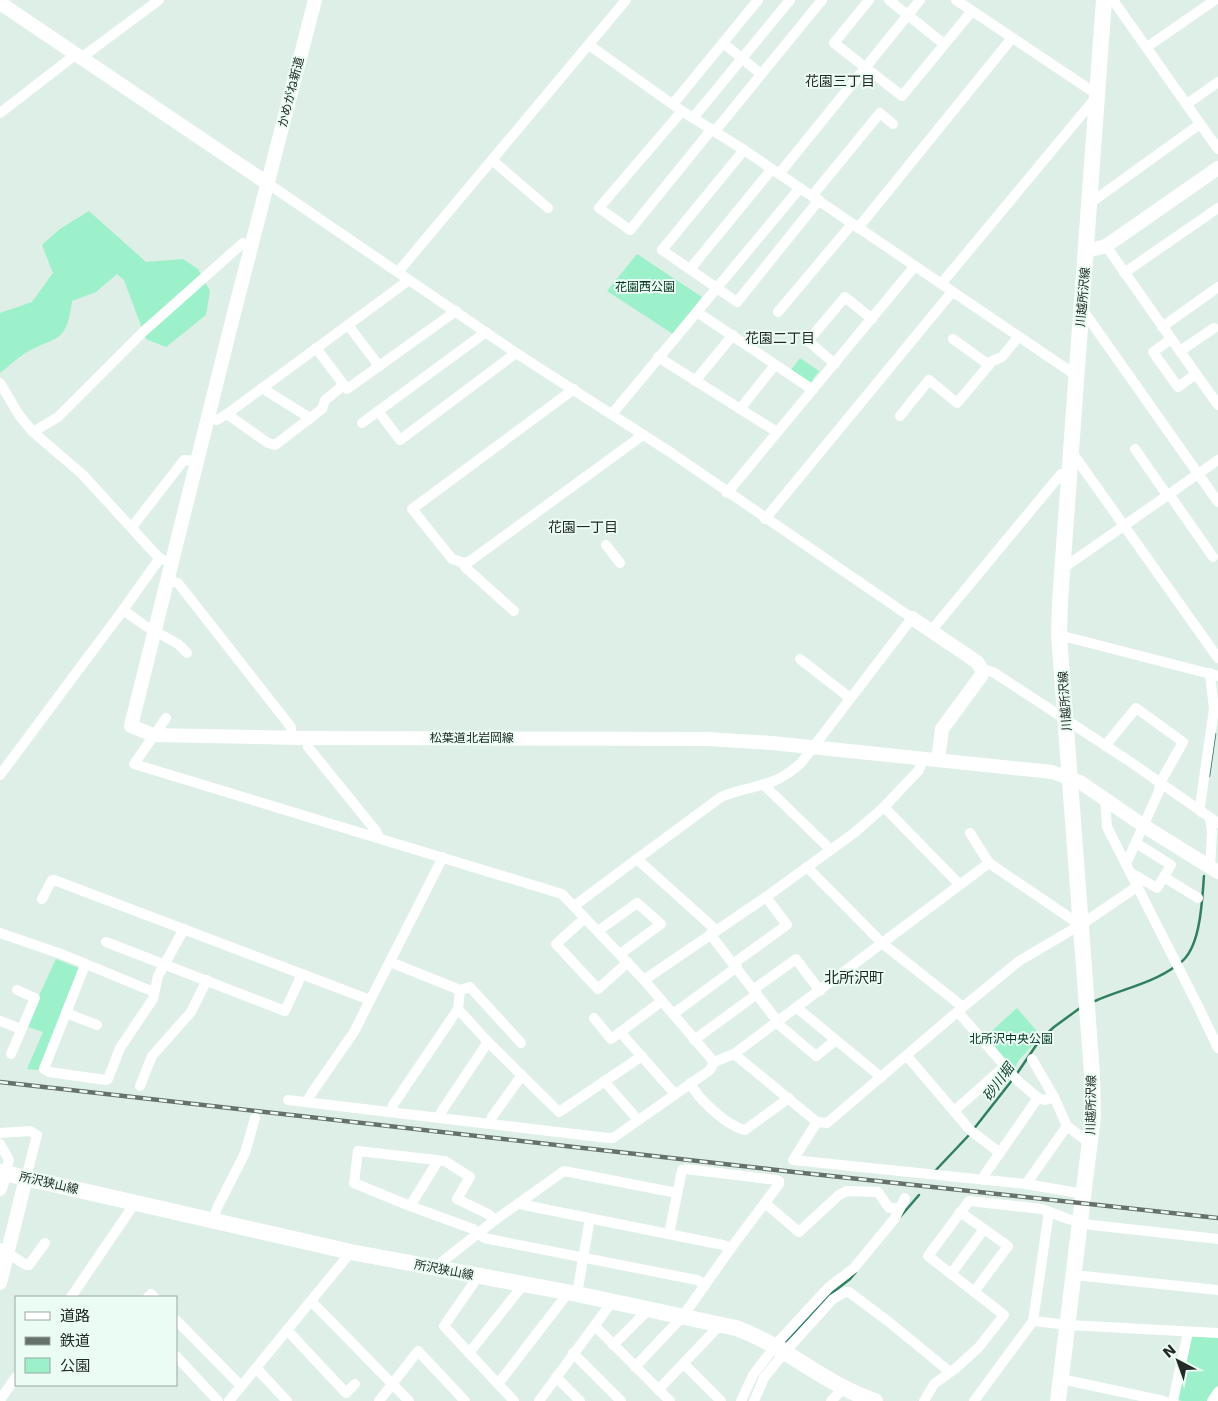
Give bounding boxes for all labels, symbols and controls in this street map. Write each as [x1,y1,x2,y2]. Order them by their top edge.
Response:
street label: かめがね新道 [275,55,307,129]
district label: 花園三丁目 [805,73,875,89]
street label: 川越所沢線 [1073,266,1093,328]
park label: 花園西公園 [615,280,675,294]
district label: 花園二丁目 [745,330,815,346]
district label: 花園一丁目 [548,519,618,535]
street label: 川越所沢線 [1056,671,1074,731]
street label: 松葉道北岩岡線 [430,731,514,745]
district label: 北所沢町 [824,969,884,987]
park label: 北所沢中央公園 [969,1032,1053,1046]
water label: 砂川堀 [979,1059,1018,1104]
street label: 川越所沢線 [1083,1075,1099,1135]
street label: 所沢狭山線 [18,1169,80,1197]
street label: 所沢狭山線 [413,1257,475,1283]
legend [15,1296,178,1386]
text: 道路 [60,1307,90,1325]
text: 鉄道 [60,1332,90,1350]
north arrow [1153,1336,1203,1386]
text: N [1160,1341,1179,1361]
text: 公園 [60,1357,90,1375]

